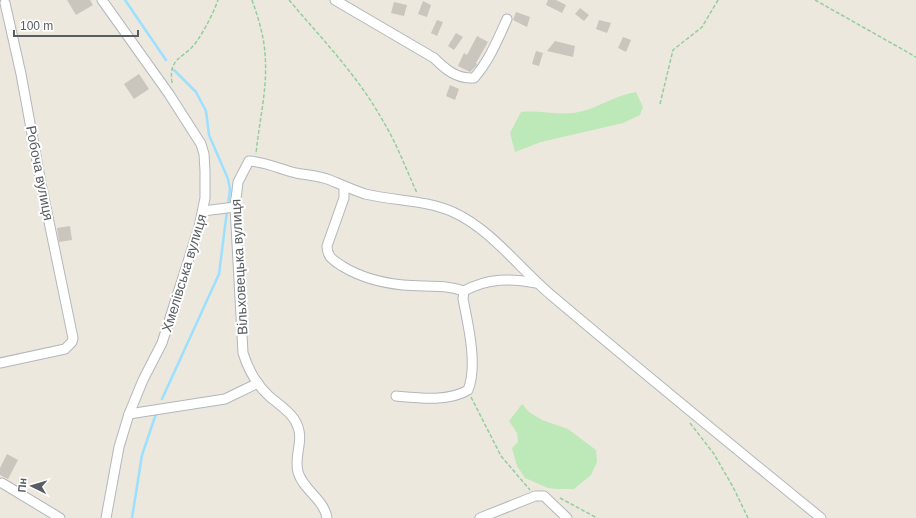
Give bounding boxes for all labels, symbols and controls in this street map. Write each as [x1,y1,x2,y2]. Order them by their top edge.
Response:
scale bar [14,12,138,38]
text: 100 m [20,19,53,33]
street label: Робоча вулиця [23,124,57,222]
street label: Вільховецька вулиця [227,198,251,336]
street label: Хмелівська вулиця [158,212,210,334]
north arrow [12,466,52,506]
text: Пн [15,477,29,493]

